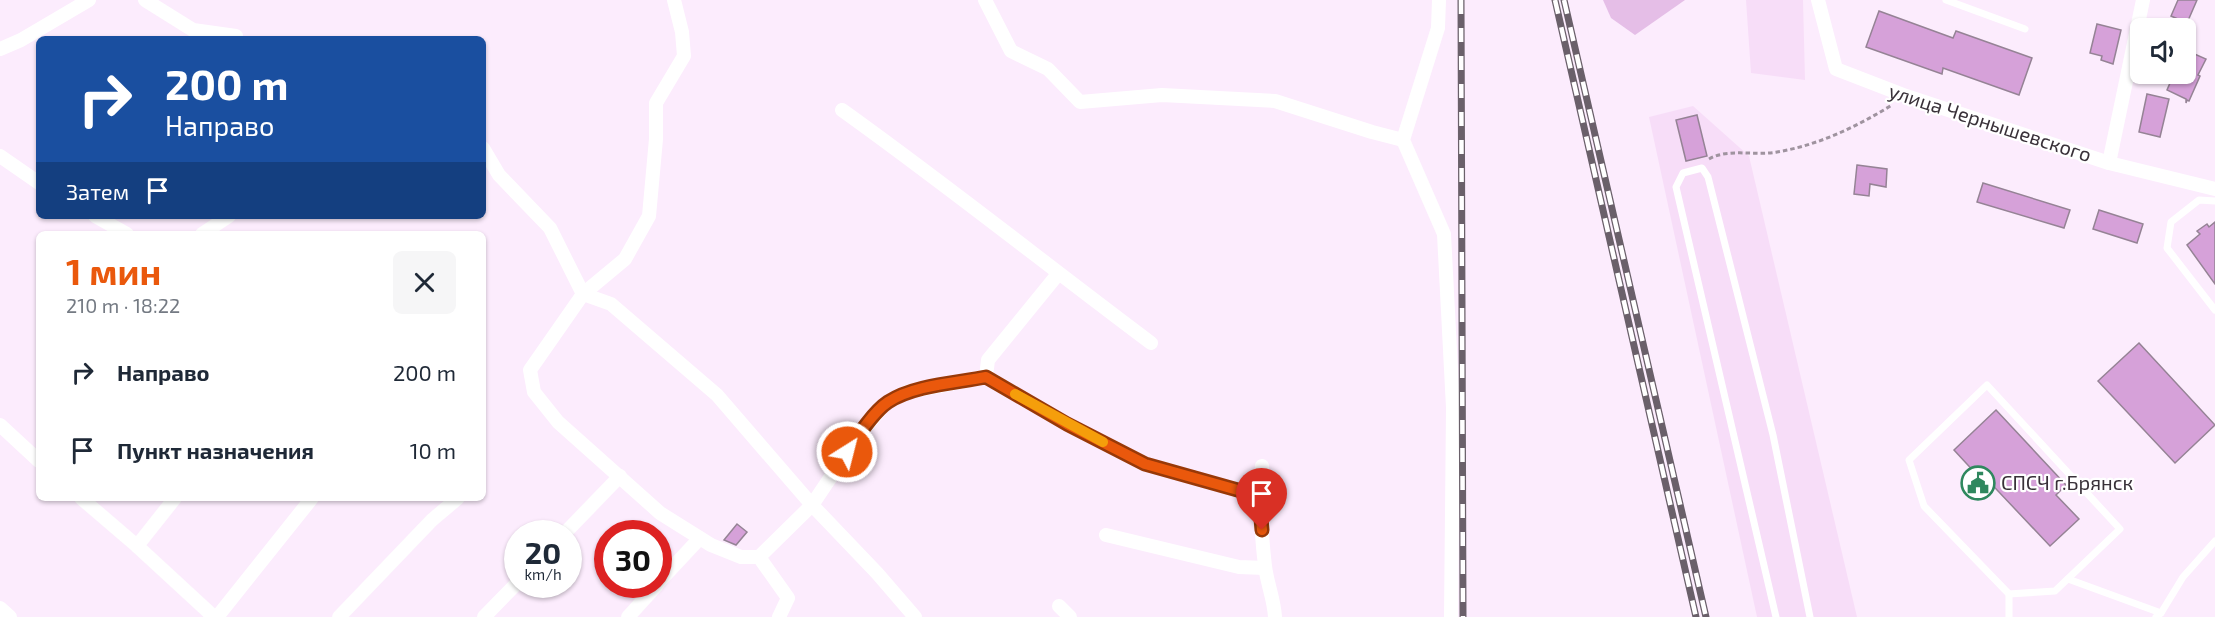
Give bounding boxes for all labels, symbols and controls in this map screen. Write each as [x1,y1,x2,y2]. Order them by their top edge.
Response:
map controls [2130,18,2196,84]
button: sound [2130,18,2196,84]
text: 200 m [165,58,288,108]
icon: right [66,60,144,138]
street label: улица Чернышевского [1886,78,2095,167]
text: Направо [165,109,274,141]
icon: arrive [141,174,174,207]
text: Затем [66,178,129,204]
text: 1 мин [66,249,161,292]
button: close [393,251,456,314]
text: 210 m · 18:22 [66,293,180,317]
icon: right [66,356,99,389]
text: Направо [117,359,210,385]
text: 200 m [393,359,456,385]
position arrow [815,420,879,484]
icon: arrive [66,434,99,467]
text: Пункт назначения [117,437,314,463]
text: 10 m [410,437,456,463]
public building icon: СПСЧ г.Брянск [1960,465,1996,501]
pin [1236,468,1287,530]
place label: СПСЧ г.Брянск [2001,470,2134,494]
icon: arrive [1245,477,1278,510]
speed limit sign: 30 [594,520,672,598]
text: 20 [525,534,561,570]
text: km/h [524,565,562,583]

